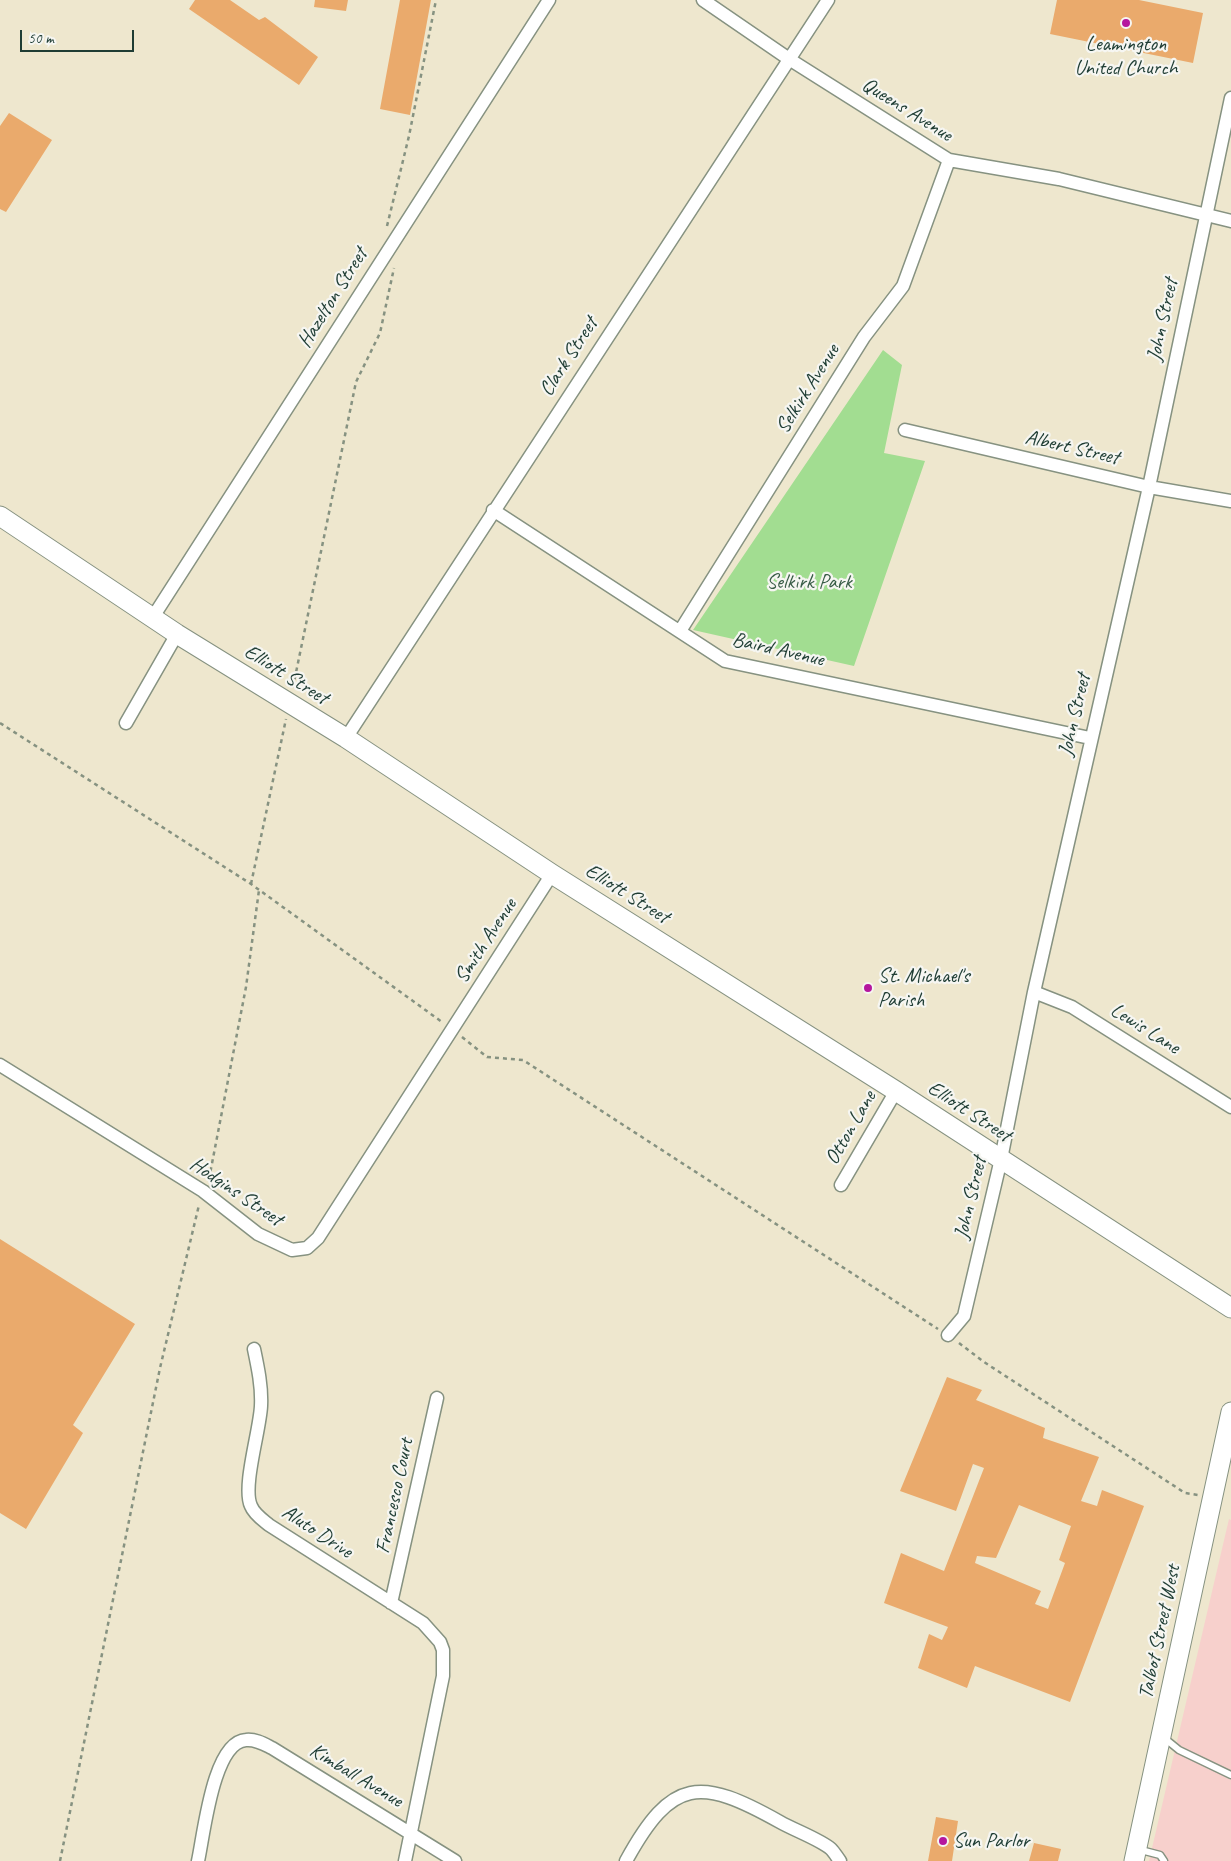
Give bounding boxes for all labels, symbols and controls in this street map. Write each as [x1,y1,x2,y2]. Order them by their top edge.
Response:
marker: Leamington United Church [1120,17,1132,29]
scale bar [22,20,136,52]
text: 50 m [28,29,54,48]
place label: Leamington United Church [1074,31,1178,81]
street label: Queens Avenue [857,72,957,148]
street label: Hazelton Street [292,244,374,352]
street label: John Street [1142,276,1184,364]
street label: Clark Street [534,313,604,401]
street label: Selkirk Avenue [771,340,845,438]
street label: Albert Street [1023,425,1121,471]
park label: Selkirk Park [766,569,852,595]
street label: Baird Avenue [730,627,826,673]
street label: Elliott Street [239,639,333,711]
street label: John Street [1053,671,1097,759]
street label: Elliott Street [580,858,674,930]
street label: Smith Avenue [449,894,523,988]
place label: St. Michael's Parish [878,963,969,1013]
marker: St. Michael's Parish [862,982,874,994]
street label: Lewis Lane [1106,998,1184,1060]
street label: Elliott Street [923,1076,1015,1148]
street label: Otton Lane [820,1087,882,1169]
street label: Hodgins Street [185,1152,287,1232]
street label: John Street [949,1154,993,1242]
street label: Francesco Court [371,1436,419,1556]
street label: Aluto Drive [277,1500,357,1564]
street label: Talbot Street West [1134,1563,1186,1701]
street label: Kimball Avenue [305,1738,407,1814]
place label: Sun Parlor [953,1828,1029,1854]
marker: Sun Parlor [937,1835,949,1847]

